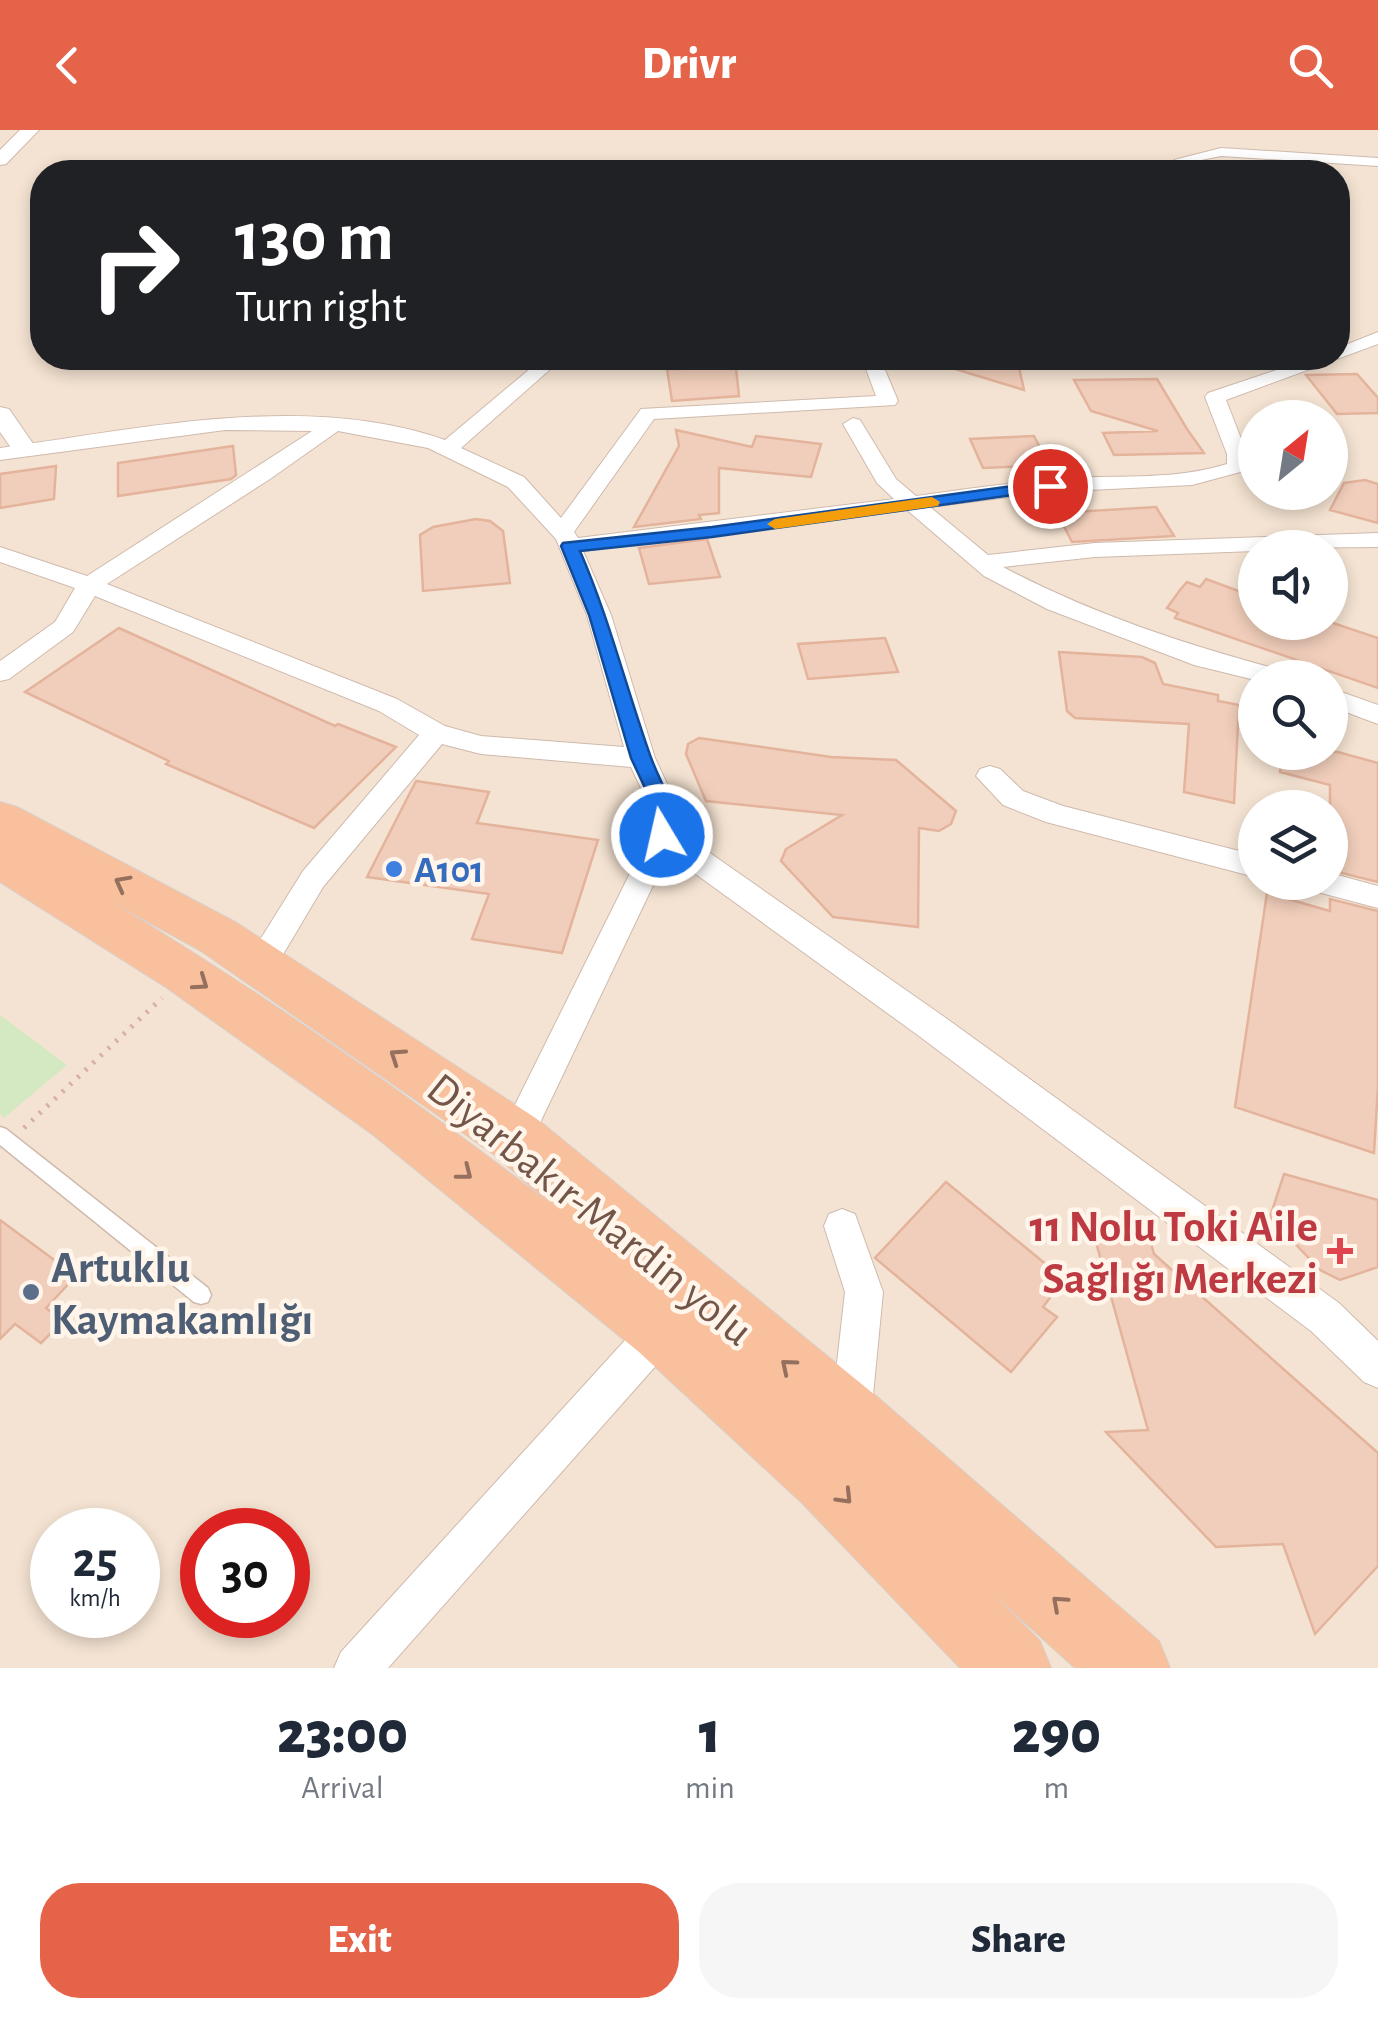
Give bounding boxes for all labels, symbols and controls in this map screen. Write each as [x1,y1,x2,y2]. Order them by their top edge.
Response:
icon: back [40,38,95,93]
icon: search [1283,38,1338,93]
text: Drivr [642,42,736,87]
icon: right [70,200,200,330]
text: 130 m [235,203,394,273]
text: Turn right [235,285,407,330]
north arrow [1238,400,1348,510]
map controls [1238,400,1348,900]
pin [1008,444,1093,529]
icon: arrive [1023,459,1078,514]
button: sound [1238,530,1348,640]
button: search [1238,660,1348,770]
position arrow [610,783,714,887]
button: layers [1238,790,1348,900]
place label: A101 [414,852,484,890]
marker: A101 [383,858,405,880]
one-way arrow [114,876,132,895]
one-way arrow [190,971,209,989]
one-way arrow [390,1049,408,1068]
street label: Diyarbakır-Mardin yolu [418,1065,760,1354]
one-way arrow [454,1161,472,1179]
place label: 11 Nolu Toki Aile Sağlığı Merkezi [1029,1205,1318,1302]
marker: 11 Nolu Toki Aile Sağlığı Merkezi [1327,1238,1353,1264]
place label: Artuklu Kaymakamlığı [51,1246,313,1343]
marker: Artuklu Kaymakamlığı [20,1281,42,1303]
one-way arrow [782,1360,800,1378]
one-way arrow [834,1486,852,1504]
speed limit sign: 30 [180,1508,310,1638]
text: 25 [72,1536,118,1586]
text: km/h [69,1586,121,1611]
one-way arrow [1052,1597,1071,1615]
text: 23:00 [277,1704,408,1764]
text: 1 [699,1704,721,1764]
text: 290 [1012,1704,1101,1764]
text: Arrival [301,1772,384,1804]
text: min [685,1772,735,1804]
text: m [1044,1772,1069,1804]
button: Exit [40,1883,679,1998]
button: Share [699,1883,1338,1998]

